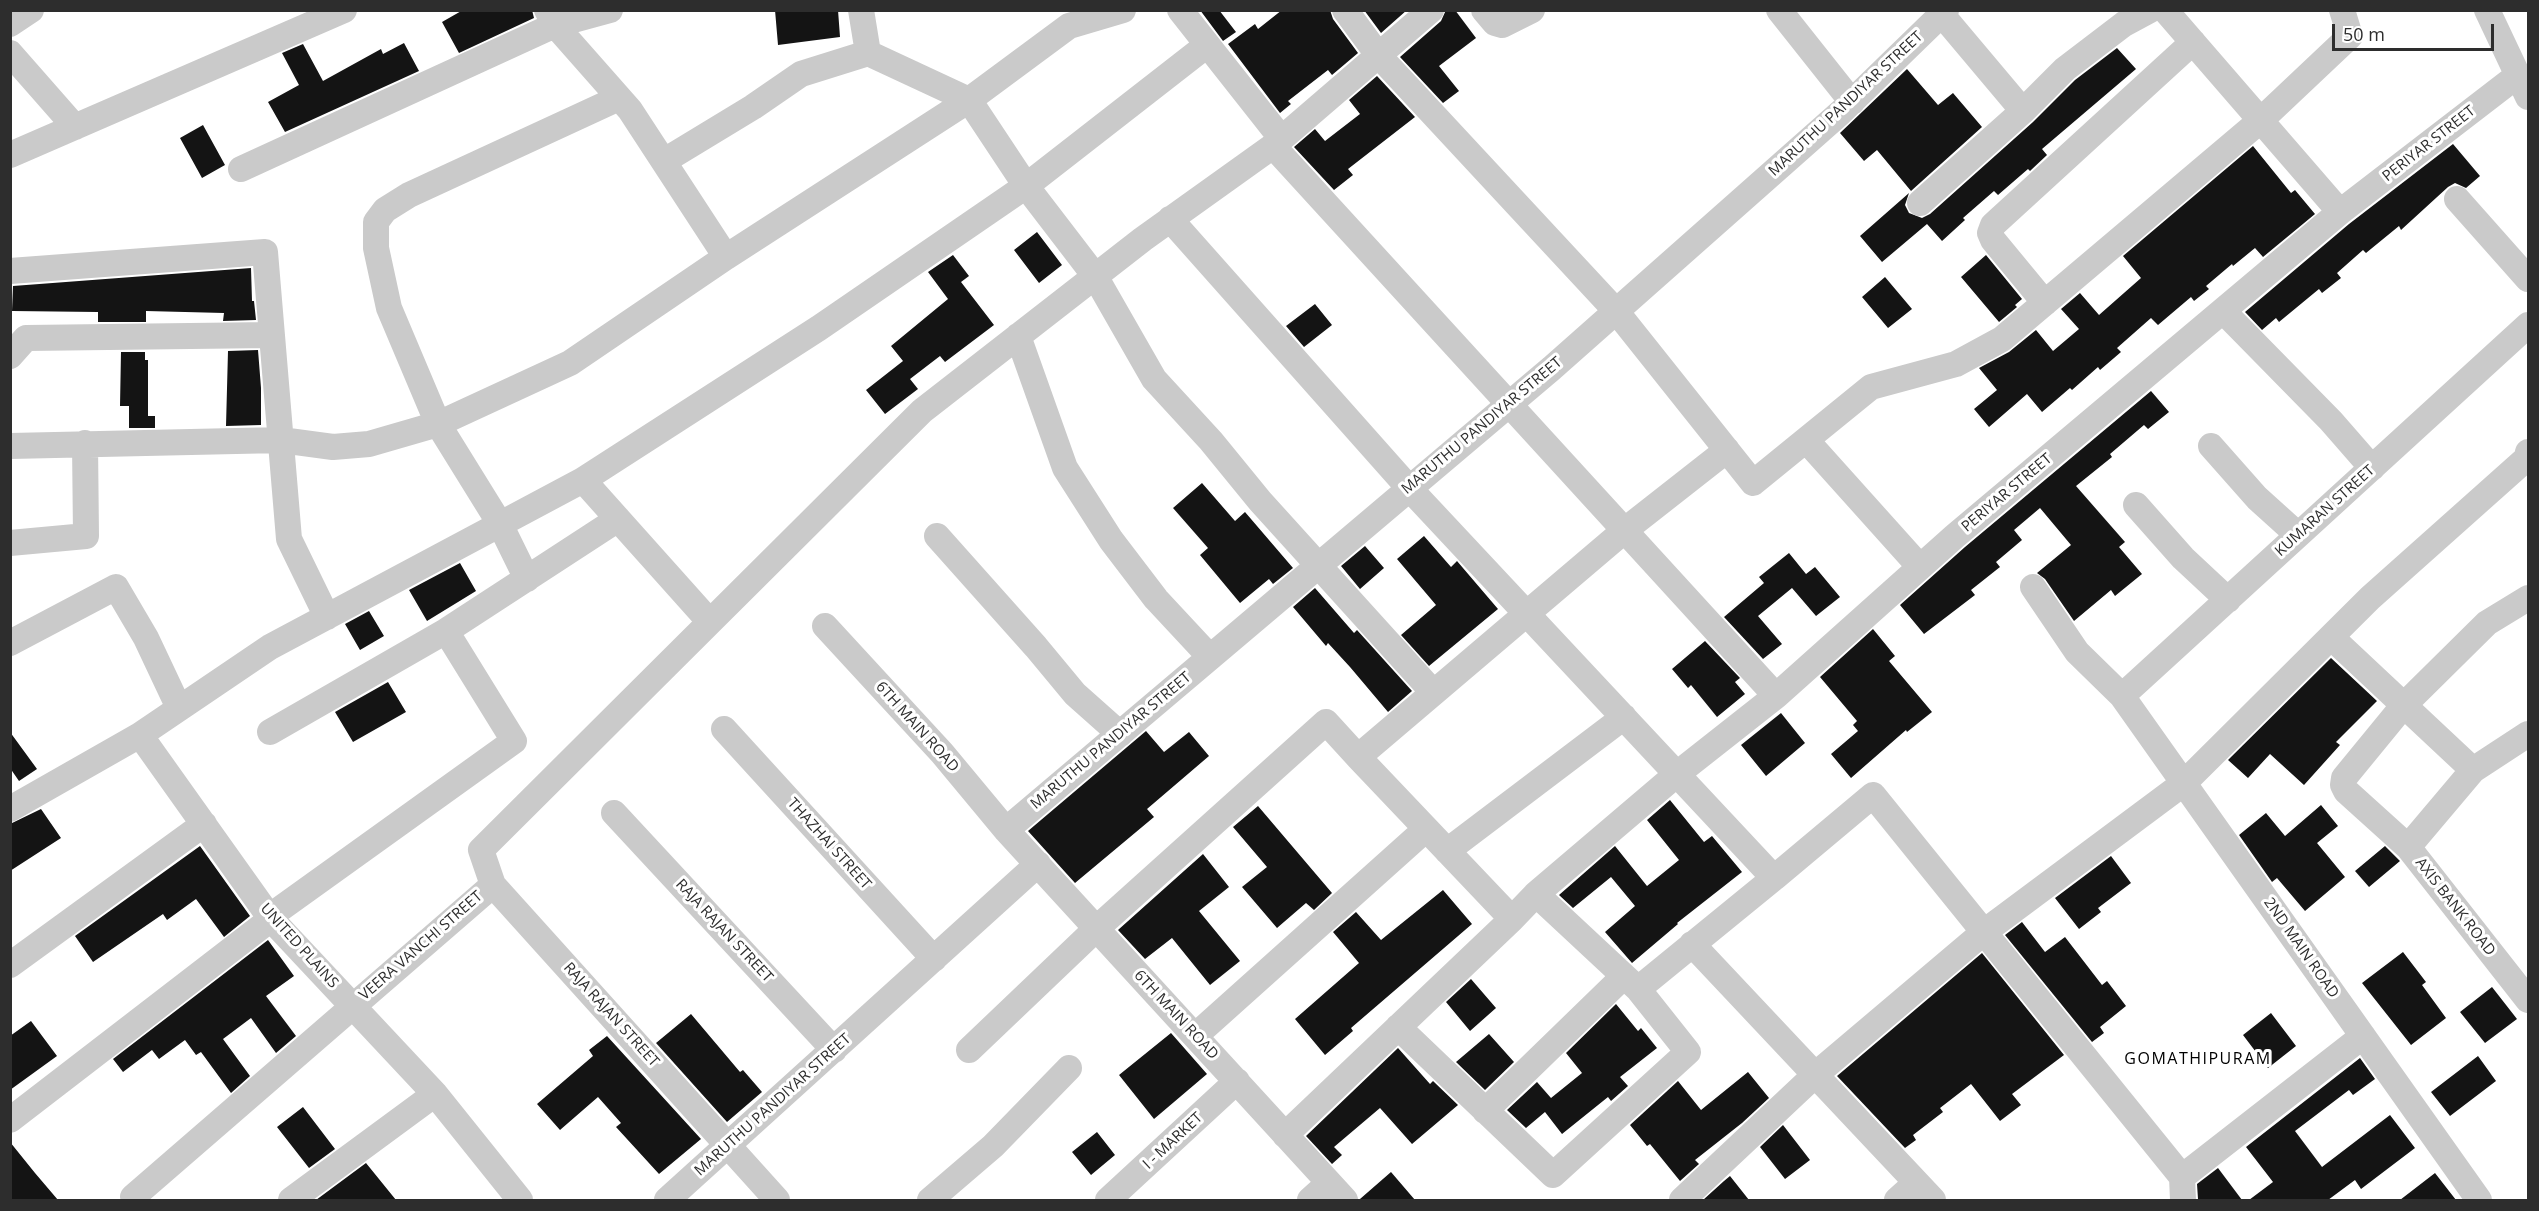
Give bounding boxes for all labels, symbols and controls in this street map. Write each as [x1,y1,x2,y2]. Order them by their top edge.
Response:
scale bar [2335,12,2497,50]
text: 50 m [2343,22,2385,46]
street label: MARUTHU PANDIYAR STREET [1765,28,1927,180]
street label: PERIYAR STREET [2379,102,2479,186]
street label: MARUTHU PANDIYAR STREET [1398,354,1566,498]
street label: PERIYAR STREET [1958,450,2056,536]
street label: KUMARAN STREET [2272,462,2378,560]
street label: MARUTHU PANDIYAR STREET [1027,669,1195,813]
street label: 6TH MAIN ROAD [872,678,962,776]
street label: THAZHAI STREET [783,795,875,893]
street label: AXIS BANK ROAD [2411,854,2499,960]
street label: RAJA RAJAN STREET [672,876,776,986]
street label: VEERA VANCHI STREET [356,888,486,1004]
street label: 2ND MAIN ROAD [2260,894,2342,1002]
street label: UNITED PLAINS [256,900,342,992]
street label: RAJA RAJAN STREET [559,959,663,1071]
street label: 6TH MAIN ROAD [1130,967,1222,1063]
street label: MARUTHU PANDIYAR STREET [691,1030,855,1180]
district label: GOMATHIPURAM [2124,1049,2272,1069]
street label: I - MARKET [1140,1109,1206,1173]

